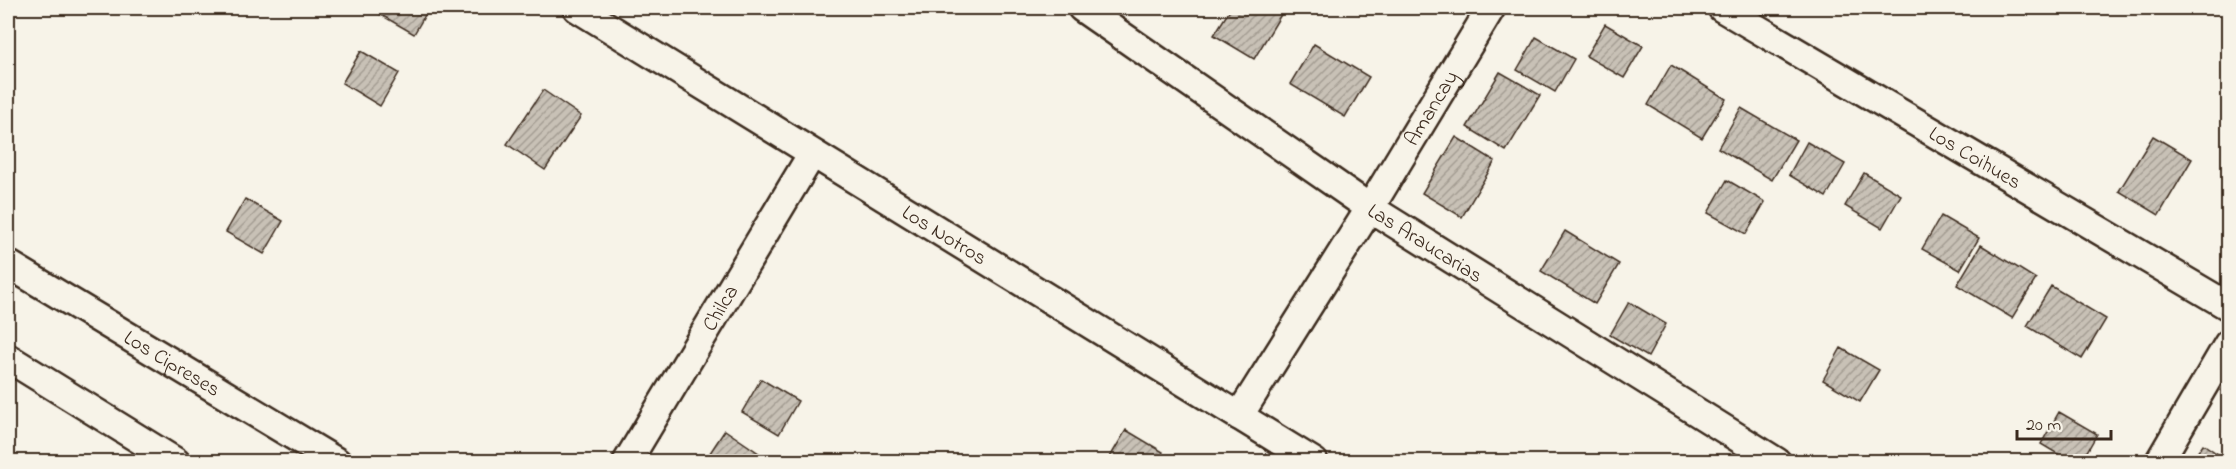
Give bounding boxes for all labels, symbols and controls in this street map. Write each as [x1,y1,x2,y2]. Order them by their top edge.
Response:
street label: Amancay [1398,65,1468,152]
street label: Los Coihues [1922,120,2026,198]
street label: Las Araucarias [1361,197,1488,292]
street label: Los Notros [895,199,992,274]
street label: Chilca [696,280,747,338]
street label: Los Cipreses [117,324,226,405]
scale bar [2017,403,2112,441]
text: 20 m [2026,413,2061,439]

